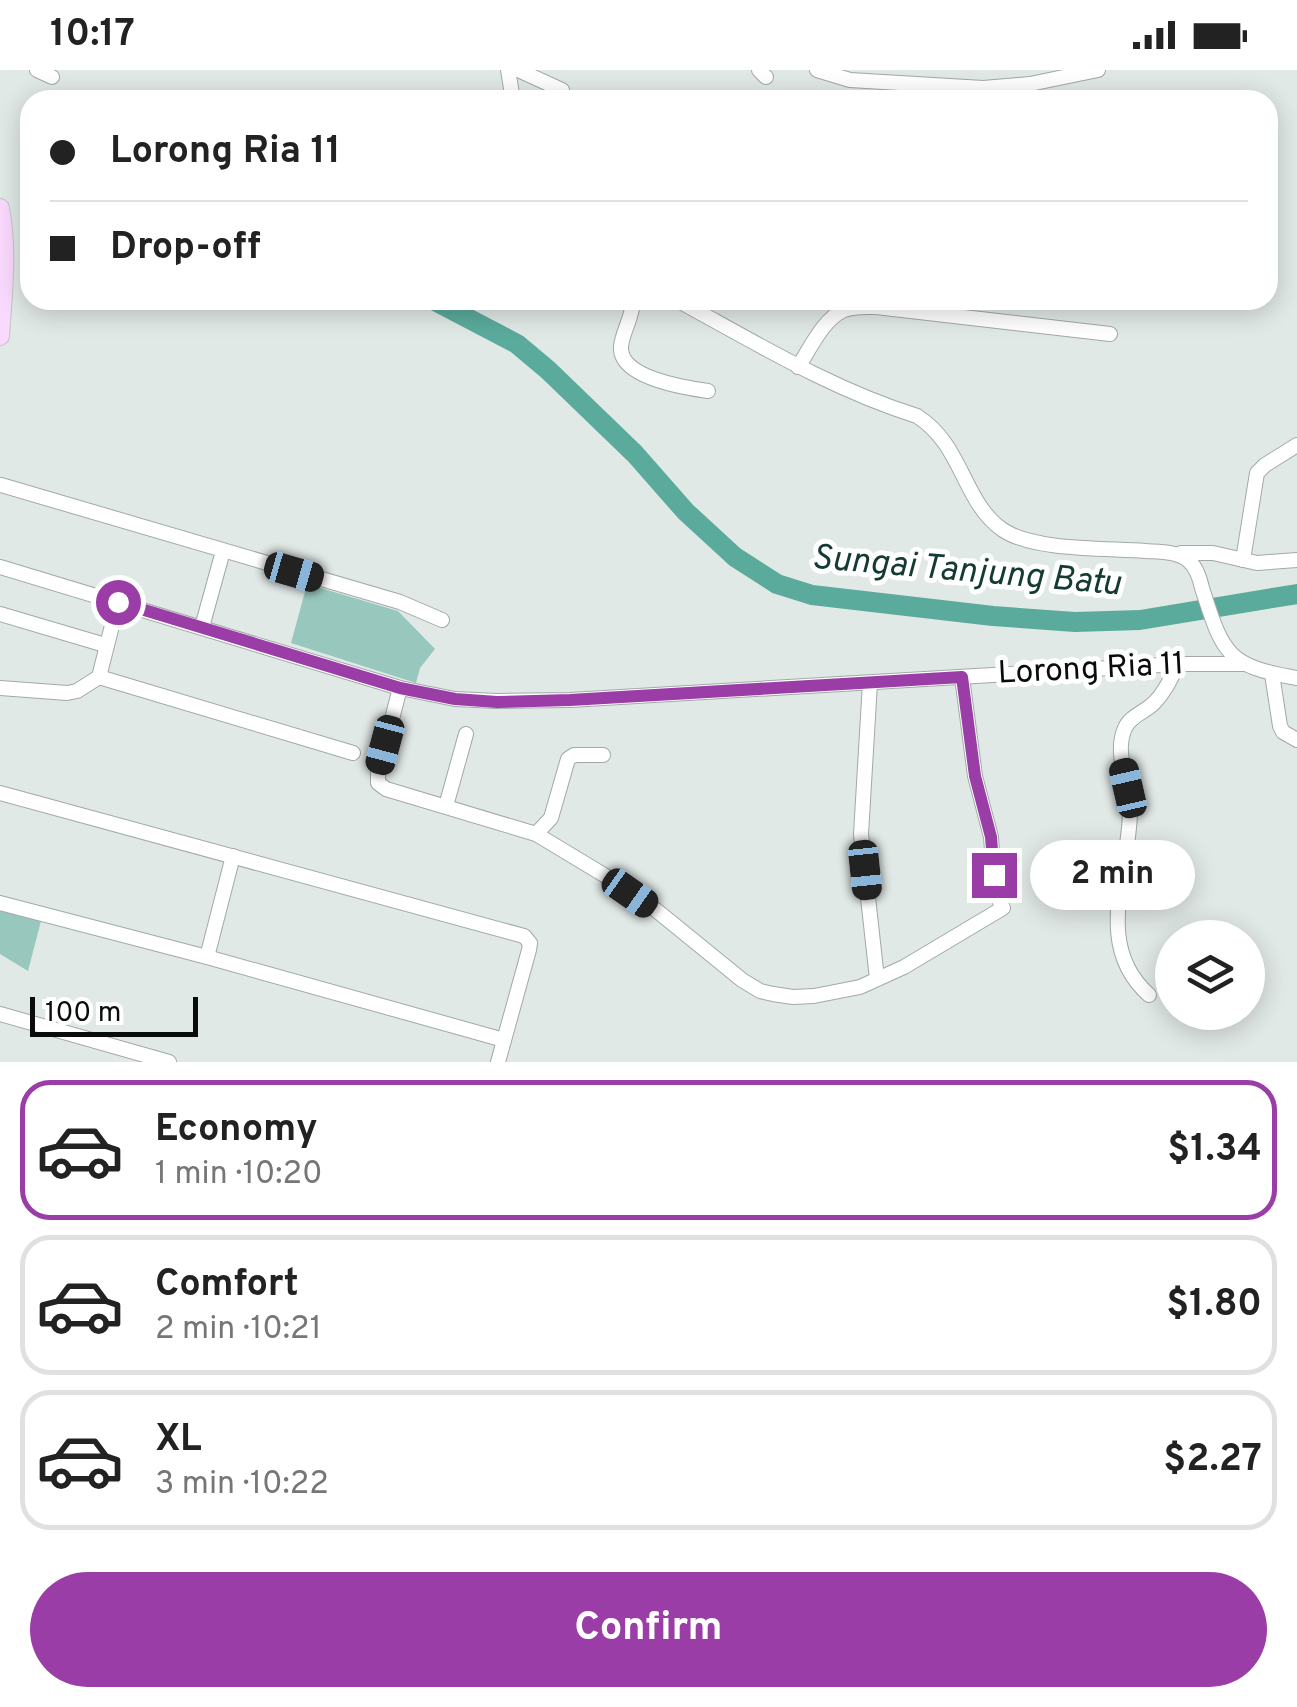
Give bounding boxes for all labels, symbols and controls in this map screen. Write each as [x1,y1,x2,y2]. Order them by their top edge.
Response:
text: 10:17 [50,11,135,60]
text: Lorong Ria 11 [110,128,341,177]
text: Drop-off [110,224,261,273]
water label: Sungai Tanjung Batu [810,537,1123,608]
car [261,549,327,595]
route start [96,580,141,625]
street label: Lorong Ria 11 [997,645,1185,695]
car [363,712,407,778]
car [1107,755,1149,821]
car [847,839,883,901]
callout: 2 min [1029,840,1194,910]
route end [972,853,1017,898]
text: 2 min [1071,855,1154,895]
car [597,864,663,922]
map controls [1155,920,1265,1030]
button: layers [1155,920,1265,1030]
scale bar [30,992,198,1036]
text: 100 m [45,996,121,1032]
icon: car [35,1105,125,1195]
text: Economy [155,1106,317,1155]
text: $1.34 [1167,1126,1262,1175]
text: 1 min · 10:20 [155,1155,323,1195]
icon: car [35,1260,125,1350]
text: Comfort [155,1261,299,1310]
text: $1.80 [1166,1281,1262,1330]
text: 2 min · 10:21 [155,1310,322,1350]
icon: car [35,1415,125,1505]
text: XL [155,1416,202,1465]
text: $2.27 [1163,1436,1262,1485]
text: 3 min · 10:22 [155,1465,329,1505]
button: Confirm [30,1572,1267,1687]

